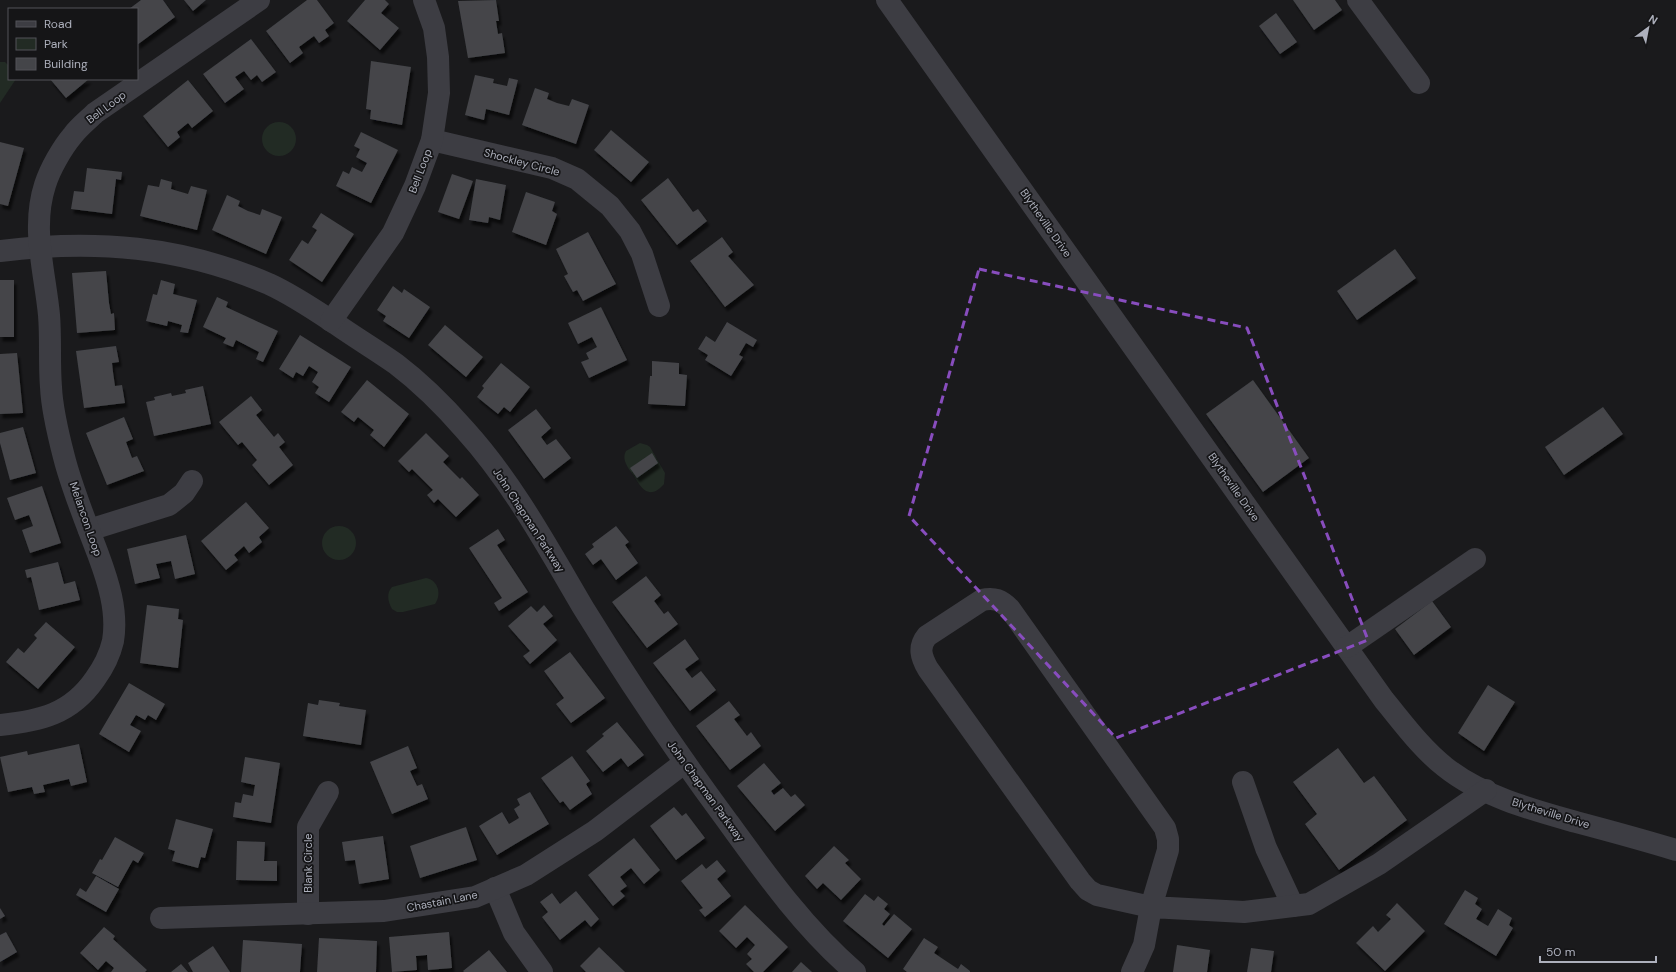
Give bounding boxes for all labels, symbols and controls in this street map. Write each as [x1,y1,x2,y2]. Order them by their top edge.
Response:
legend [8,8,138,80]
north arrow [1628,8,1668,48]
text: N [1646,11,1660,28]
text: Road [44,16,72,32]
text: Park [44,36,68,52]
text: Building [44,56,88,72]
street label: Bell Loop [83,87,129,126]
street label: Shockley Circle [483,145,561,179]
street label: Bell Loop [405,147,435,195]
street label: Blytheville Drive [1017,186,1075,260]
street label: Blytheville Drive [1205,450,1263,524]
street label: John Chapman Parkway [490,465,568,575]
street label: Melancon Loop [67,480,105,558]
street label: John Chapman Parkway [665,738,747,844]
street label: Blytheville Drive [1510,795,1592,831]
street label: Blank Circle [301,833,315,893]
street label: Chastain Lane [405,887,479,915]
scale bar [1540,938,1656,964]
text: 50 m [1546,944,1575,960]

